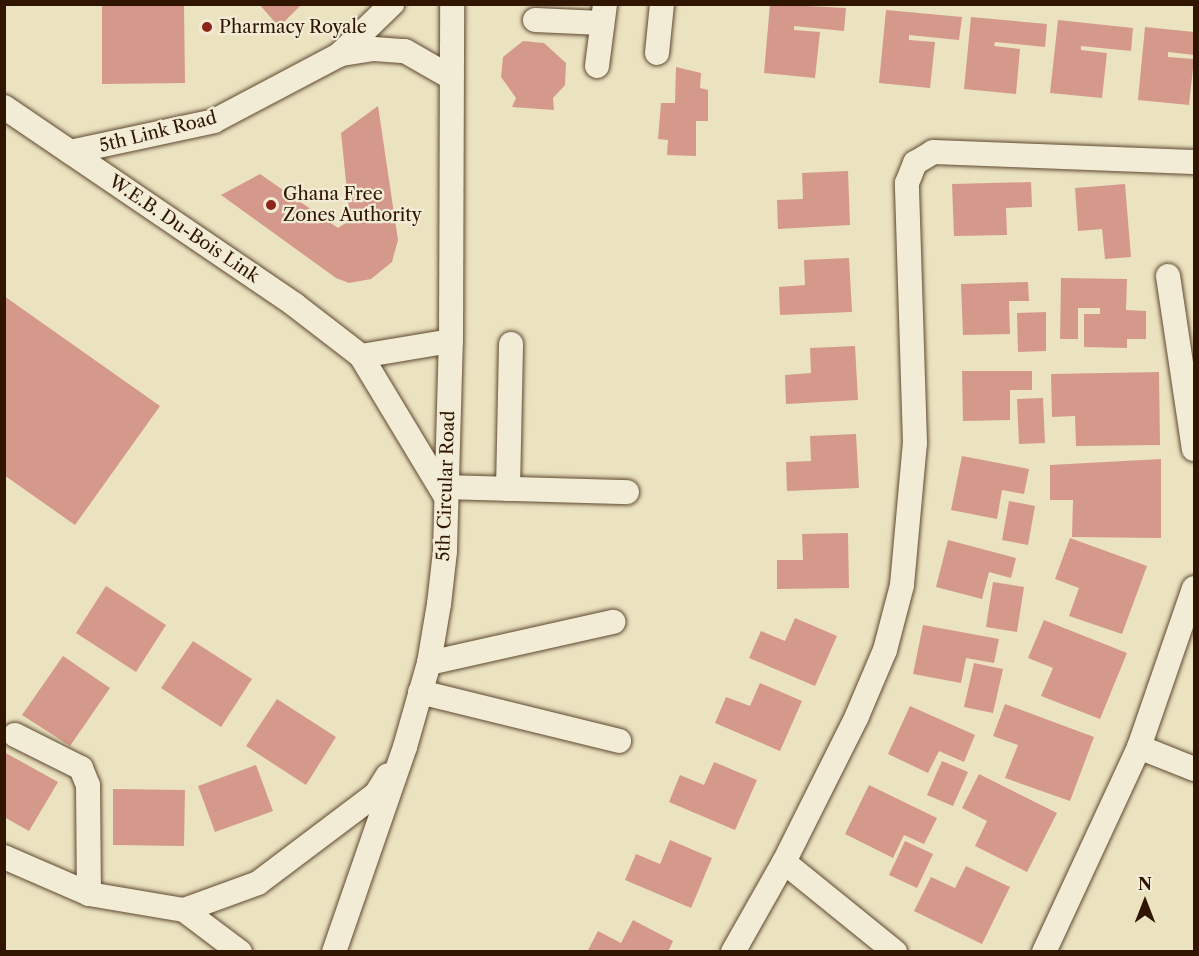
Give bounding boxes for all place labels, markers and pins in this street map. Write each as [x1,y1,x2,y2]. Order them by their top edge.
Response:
place label: Pharmacy Royale [219,16,367,38]
marker: Pharmacy Royale [200,20,214,34]
place label: Ghana Free Zones Authority [283,184,422,226]
marker: Ghana Free Zones Authority [264,198,278,212]

